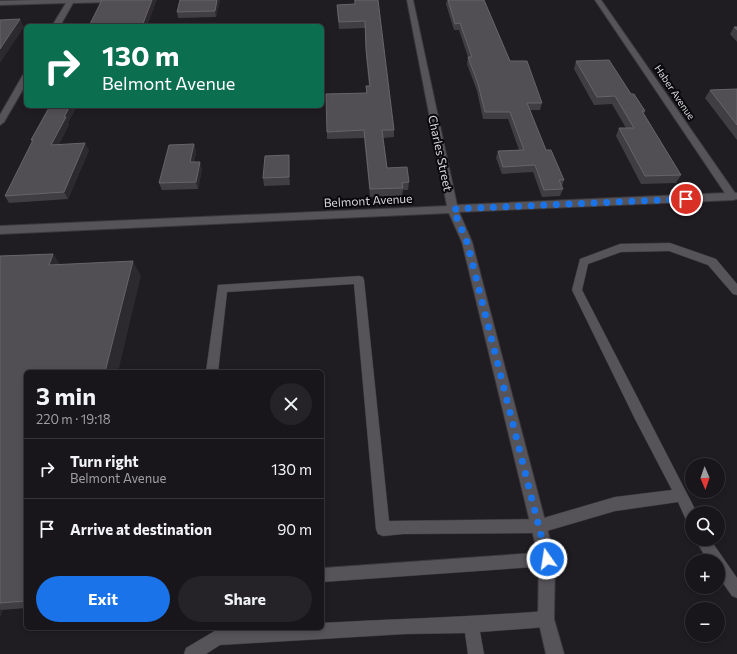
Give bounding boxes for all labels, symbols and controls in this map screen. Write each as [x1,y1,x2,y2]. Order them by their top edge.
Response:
text: 130 m [102,38,179,72]
icon: right [36,40,88,92]
street label: Haber Avenue [652,62,698,122]
text: Belmont Avenue [102,72,235,94]
street label: Charles Street [426,114,456,192]
pin [669,182,703,216]
icon: arrive [675,188,697,210]
street label: Belmont Avenue [323,191,413,209]
text: 3 min [36,381,96,410]
button: close [270,383,312,425]
text: 220 m · 19:18 [36,411,111,427]
text: Turn right [70,452,139,470]
icon: right [36,458,58,480]
north arrow [685,458,725,498]
map controls [685,458,725,642]
text: 130 m [271,460,312,478]
text: Belmont Avenue [70,470,166,486]
button: search [685,506,725,546]
icon: arrive [36,518,58,540]
text: Arrive at destination [70,520,212,538]
text: 90 m [277,520,312,538]
position arrow [526,538,568,580]
button: + [685,554,725,594]
button: Exit [36,576,170,622]
button: Share [178,576,312,622]
button: − [685,602,725,642]

